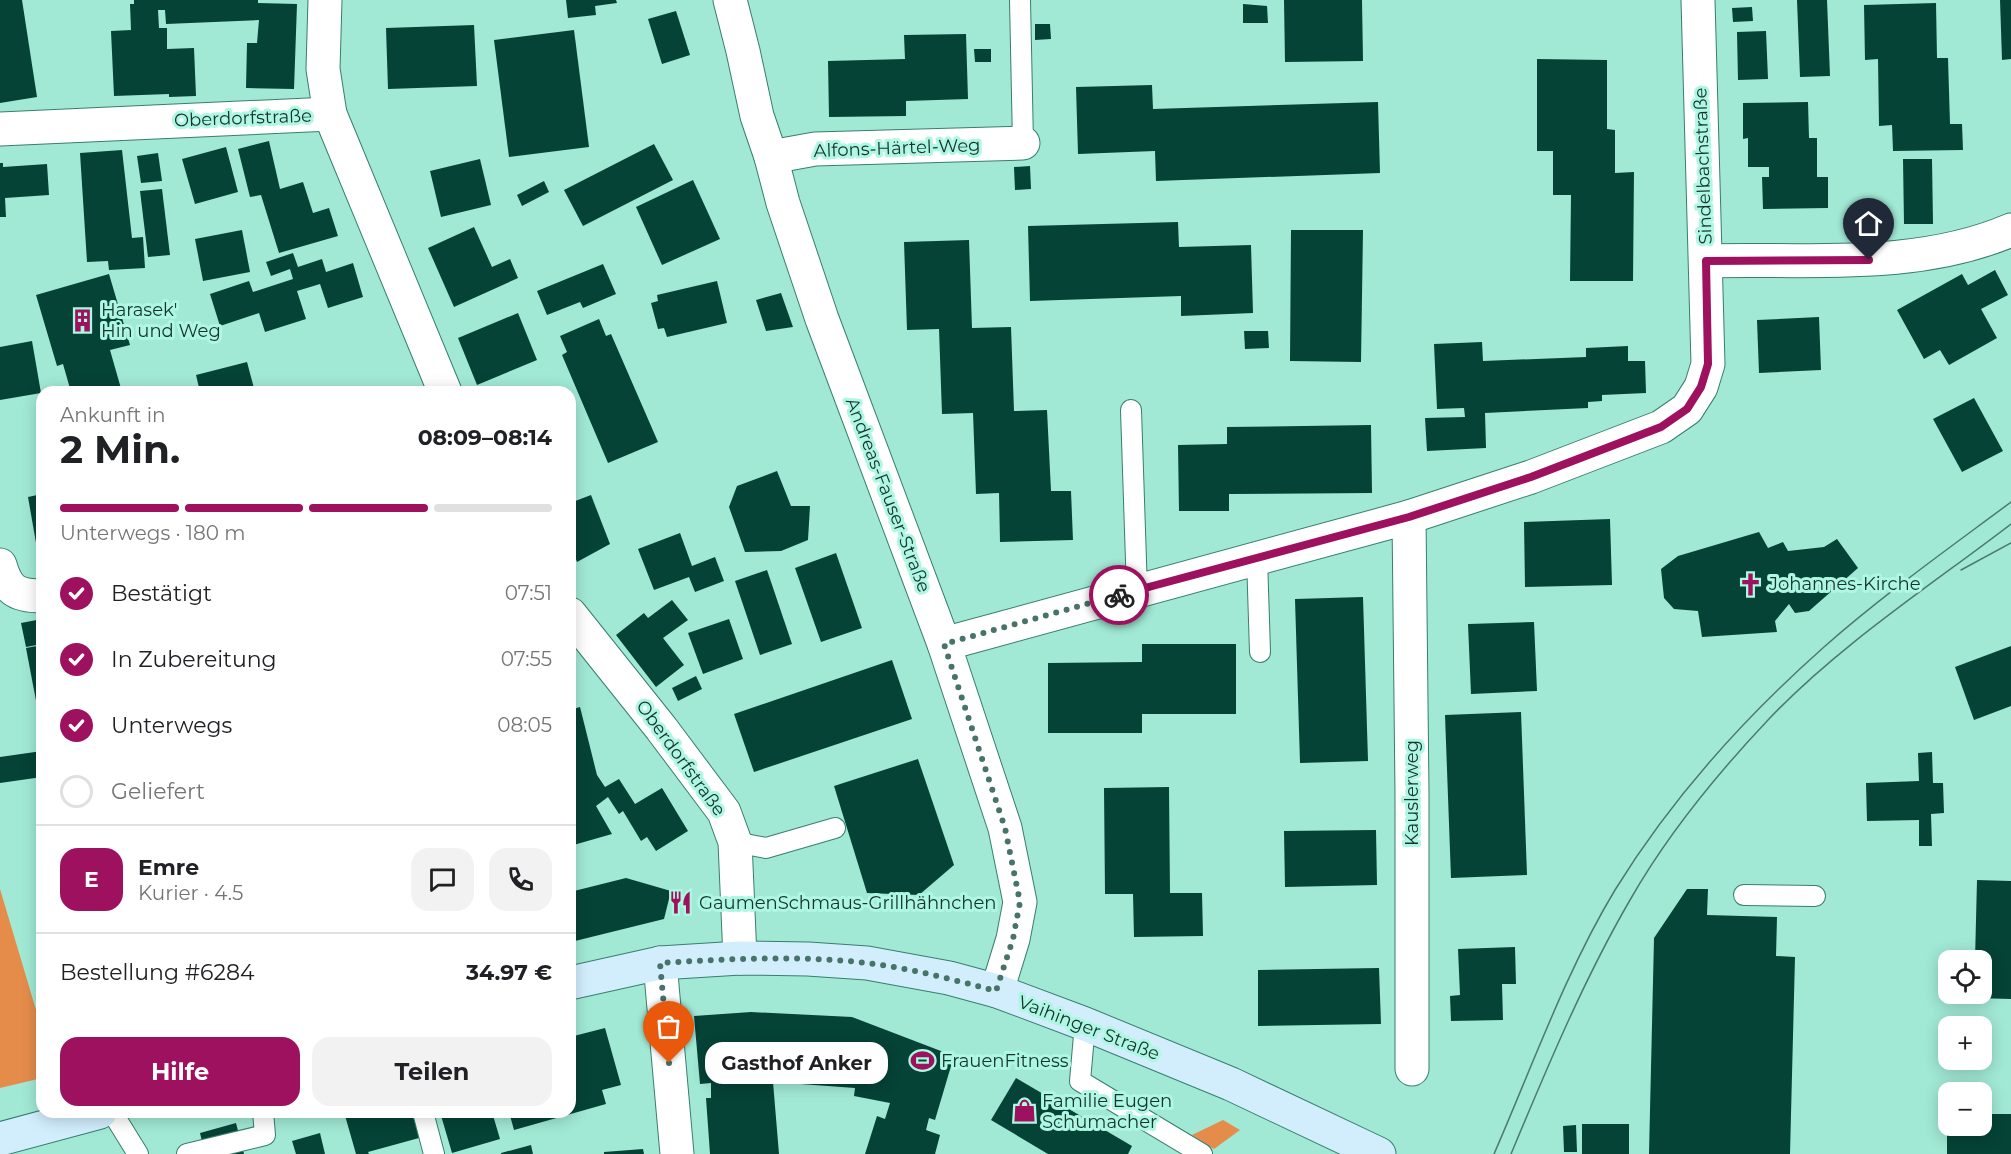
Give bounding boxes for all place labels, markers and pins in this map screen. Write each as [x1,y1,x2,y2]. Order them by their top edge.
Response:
pin [1843,198,1894,260]
place label: Harasek' Hin und Weg [101,299,221,342]
building icon: Harasek' Hin und Weg [70,307,96,333]
church icon: Johannes-Kirche [1738,571,1764,597]
place label: Johannes-Kirche [1768,573,1921,595]
restaurant icon: GaumenSchmaus-Grillhähnchen [668,890,694,916]
place label: GaumenSchmaus-Grillhähnchen [699,892,996,914]
pin [643,1001,694,1063]
callout: Gasthof Anker [705,1042,888,1084]
sports icon: FrauenFitness [910,1048,936,1074]
place label: FrauenFitness [941,1050,1069,1072]
place label: Familie Eugen Schumacher [1042,1090,1172,1133]
shop icon: Familie Eugen Schumacher [1011,1098,1037,1124]

